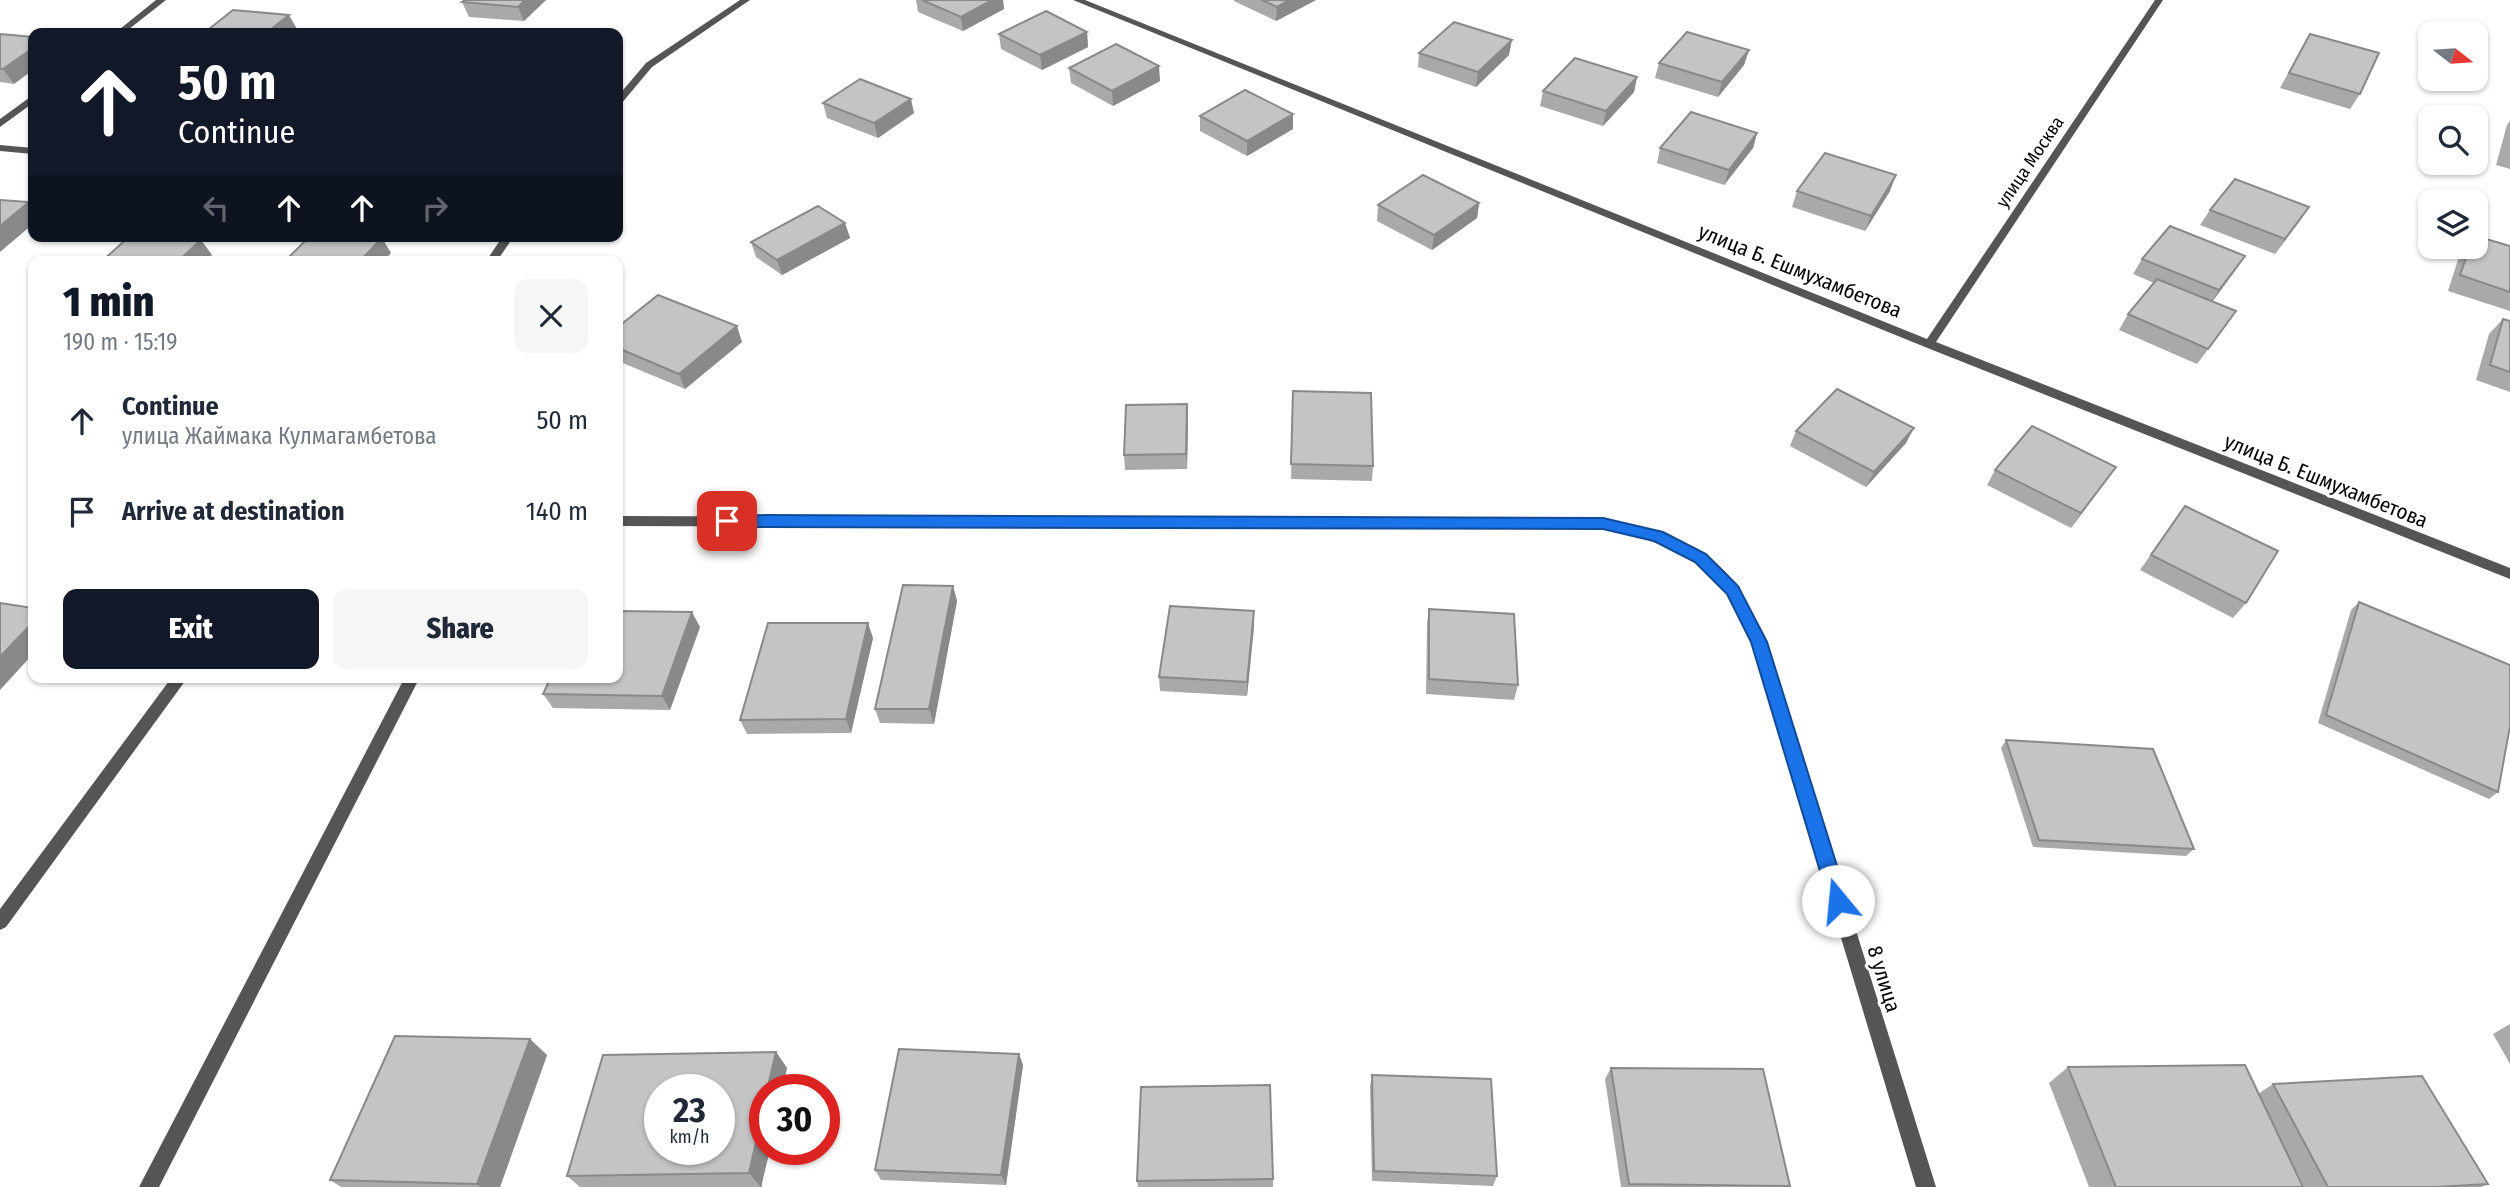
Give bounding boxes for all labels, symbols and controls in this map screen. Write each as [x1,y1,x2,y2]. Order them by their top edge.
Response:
north arrow [2418,21,2488,91]
map controls [2418,21,2488,259]
text: 50 m [178,53,276,112]
icon: ahead [63,56,154,147]
button: search [2418,105,2488,175]
street label: улица Москва [1991,112,2069,212]
text: Continue [178,113,295,151]
icon: left [197,189,235,227]
icon: ahead [270,189,308,227]
icon: ahead [343,189,381,227]
icon: right [416,189,454,227]
button: layers [2418,189,2488,259]
street label: улица Б. Ешмухамбетова [1694,218,1906,324]
text: 1 min [63,277,154,327]
button: close [514,279,588,353]
text: 190 m · 15:19 [63,328,178,356]
text: Continue [122,391,219,422]
icon: ahead [63,402,101,440]
text: 50 m [536,405,588,436]
text: улица Жаймака Кулмагамбетова [122,422,437,450]
street label: улица Б. Ешмухамбетова [2220,428,2432,534]
pin [697,491,757,551]
icon: arrive [63,493,101,531]
text: Arrive at destination [122,496,345,527]
text: 140 m [526,496,588,527]
icon: arrive [708,502,746,540]
button: Exit [63,589,319,669]
button: Share [333,589,588,669]
position arrow [1801,864,1875,938]
street label: 8 улица [1862,943,1906,1015]
speed limit sign: 30 [749,1074,840,1165]
text: 23 [673,1089,706,1131]
text: km/h [669,1126,710,1148]

